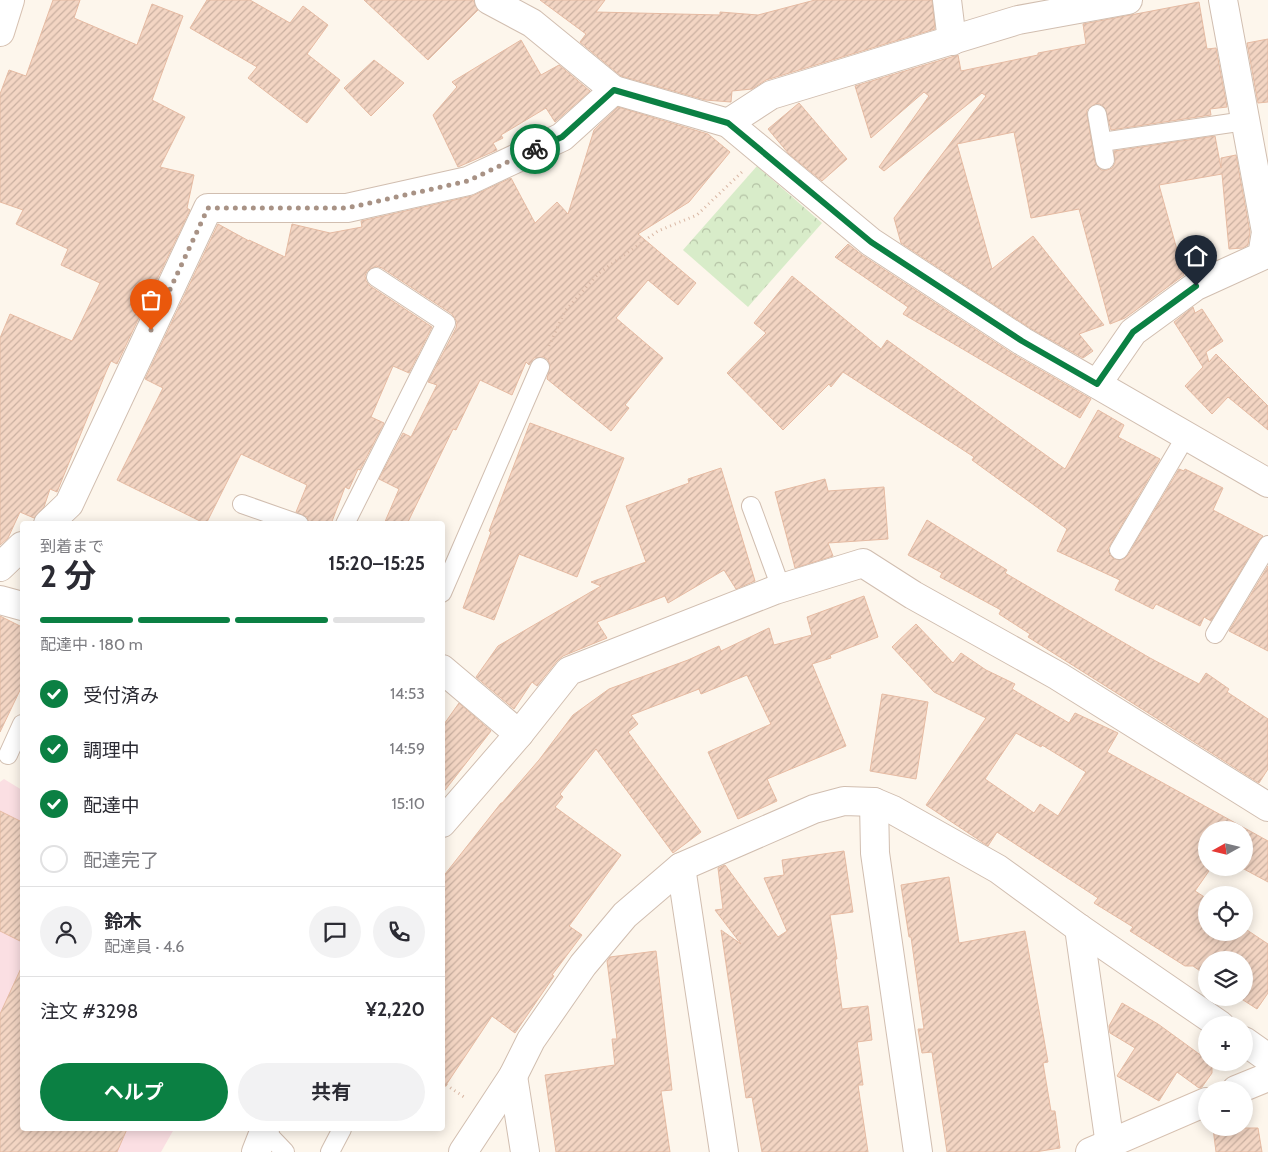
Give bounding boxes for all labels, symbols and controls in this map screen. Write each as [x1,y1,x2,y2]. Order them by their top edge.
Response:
courier [510,124,560,174]
icon: bike [521,135,549,163]
pin [1175,235,1217,286]
icon: home [1182,242,1210,270]
pin [130,279,172,330]
icon: bag [137,286,165,314]
text: 到着まで [40,537,104,556]
text: 15:20–15:25 [328,552,425,575]
text: 2 分 [40,556,96,595]
text: 配達中 · 180 m [40,635,143,654]
icon: check [40,680,68,708]
text: 受付済み [83,684,159,707]
text: 14:53 [390,684,425,703]
icon: check [40,735,68,763]
text: 調理中 [83,739,140,762]
text: 14:59 [389,739,425,758]
icon: check [40,790,68,818]
text: 配達中 [83,794,140,817]
text: 15:10 [391,794,425,813]
north arrow [1198,821,1252,876]
map controls [1198,821,1253,1136]
text: 配達完了 [83,849,159,872]
button: locate [1198,886,1253,941]
button: person [40,906,92,958]
button: chat [309,906,361,958]
button: phone [373,906,425,958]
text: 鈴木 [104,910,142,933]
text: 配達員 · 4.6 [104,937,184,956]
button: layers [1198,951,1253,1006]
text: ¥2,220 [366,998,425,1021]
text: 注文 #3298 [40,1000,138,1023]
button: + [1198,1016,1253,1071]
button: ヘルプ [40,1063,228,1121]
button: 共有 [238,1063,425,1121]
button: − [1198,1081,1253,1136]

